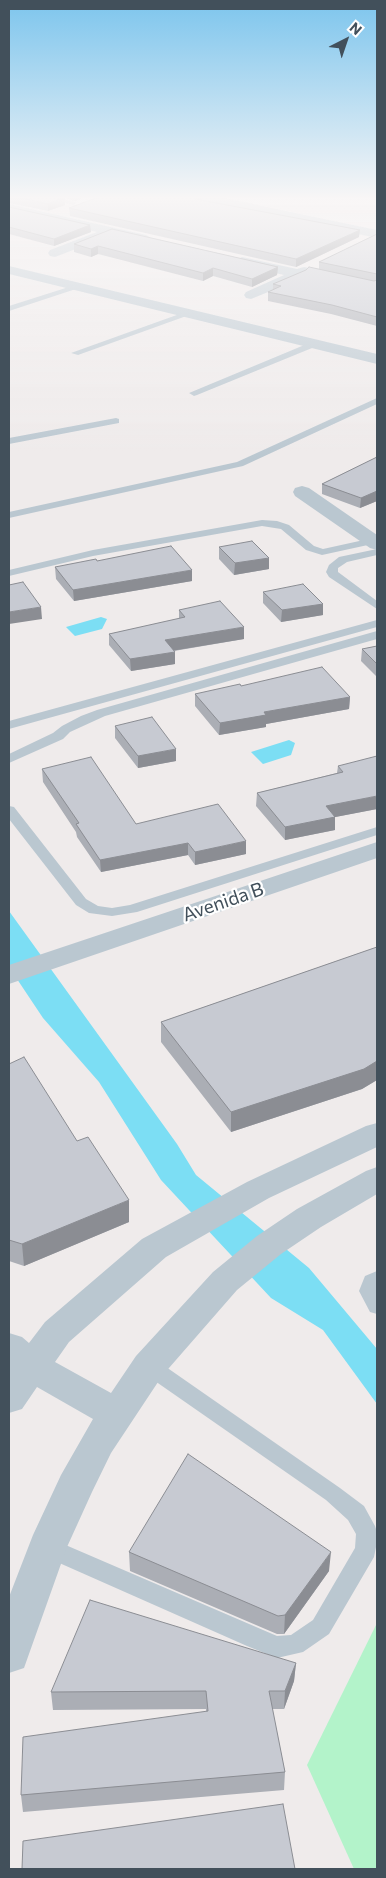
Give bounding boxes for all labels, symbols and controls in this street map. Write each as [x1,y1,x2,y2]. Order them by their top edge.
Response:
north arrow [321,15,371,65]
text: N [347,18,366,38]
street label: Avenida B [179,877,267,927]

